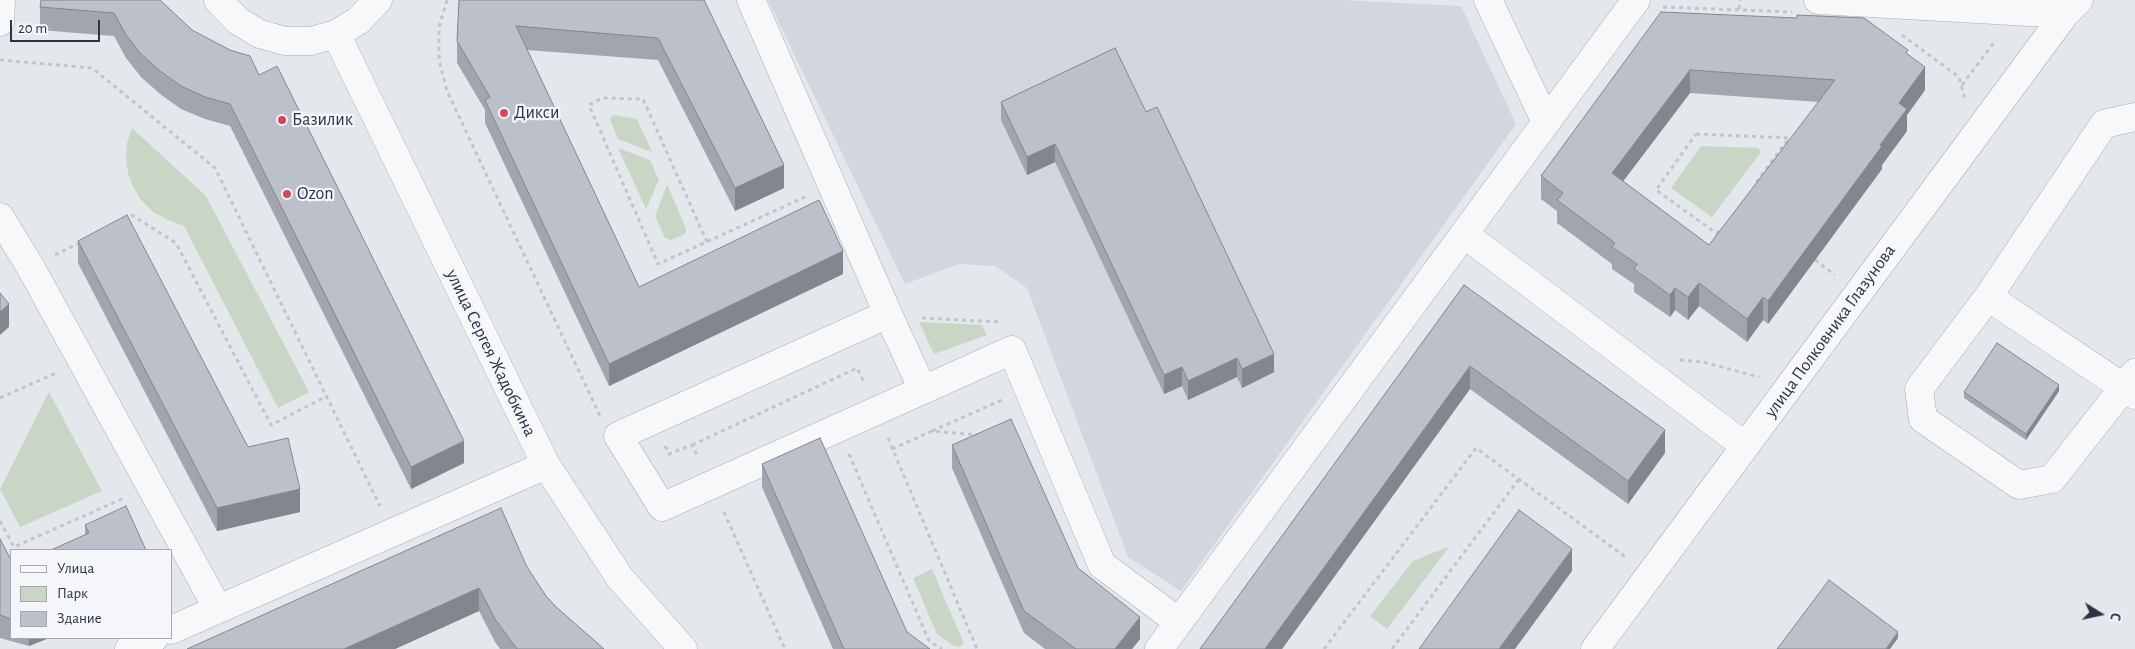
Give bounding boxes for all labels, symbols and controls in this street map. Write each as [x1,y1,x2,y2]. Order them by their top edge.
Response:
scale bar [12,10,102,42]
text: 20 m [18,21,47,36]
place label: Дикси [514,102,559,124]
marker: Дикси [498,107,510,119]
place label: Базилик [292,109,353,131]
marker: Базилик [276,114,288,126]
place label: Ozon [297,183,334,205]
marker: Ozon [281,188,293,200]
street label: улица Полковника Глазунова [1760,240,1900,422]
street label: улица Сергея Жадобкина [441,266,541,440]
legend [10,549,172,639]
text: Улица [57,561,94,576]
text: Парк [57,586,88,601]
north arrow [2075,589,2125,639]
text: Здание [57,611,102,626]
text: С [2107,612,2122,622]

